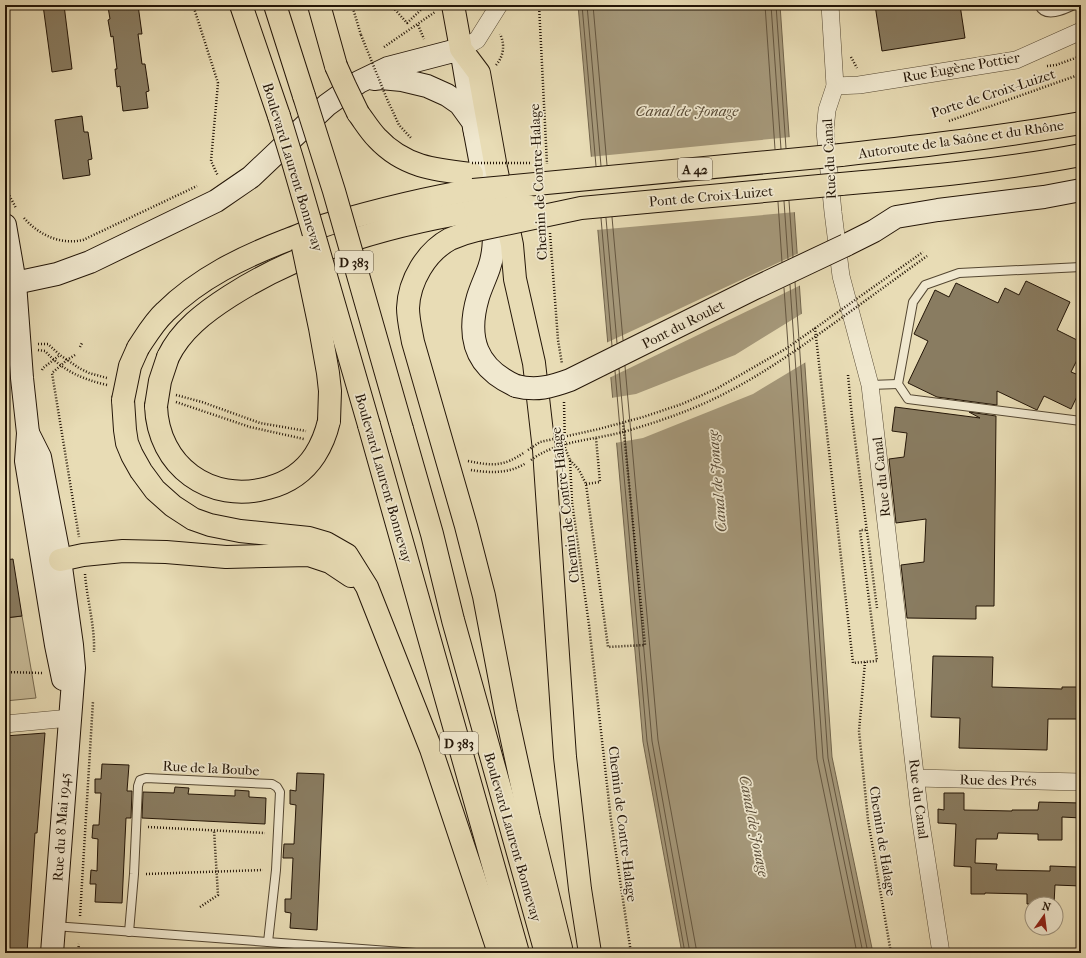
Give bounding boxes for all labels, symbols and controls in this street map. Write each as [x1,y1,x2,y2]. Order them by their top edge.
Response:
street label: Rue Eugène Pottier [901,49,1021,86]
street label: Porte de Croix-Luizet [929,65,1057,122]
street label: Boulevard Laurent Bonnevay [259,81,326,254]
water label: Canal de Jonage [636,102,739,120]
street label: Chemin de Contre-Halage [526,103,551,261]
street label: Autoroute de la Saône et du Rhône [856,117,1065,162]
street label: Rue du Canal [819,118,840,200]
road number: A 42 [678,158,712,180]
street label: Pont de Croix-Luizet [648,183,774,210]
road number: D 383 [335,251,373,273]
street label: Pont du Roulet [639,296,727,353]
street label: Boulevard Laurent Bonnevay [351,391,416,565]
street label: Chemin de Contre-Halage [547,426,583,584]
water label: Canal de Jonage [703,428,730,533]
street label: Rue du Canal [869,436,894,518]
road number: D 383 [440,732,478,754]
street label: Chemin de Contre-Halage [605,745,641,903]
street label: Boulevard Laurent Bonnevay [480,750,545,924]
street label: Rue de la Boube [162,757,260,780]
street label: Rue du Canal [905,758,932,840]
street label: Rue des Prés [959,771,1037,790]
street label: Rue du 8 Mai 1945 [49,772,74,882]
water label: Canal de Jonage [735,774,773,879]
street label: Chemin de Halage [865,785,900,897]
north arrow [1024,896,1064,936]
text: N [1041,899,1053,914]

